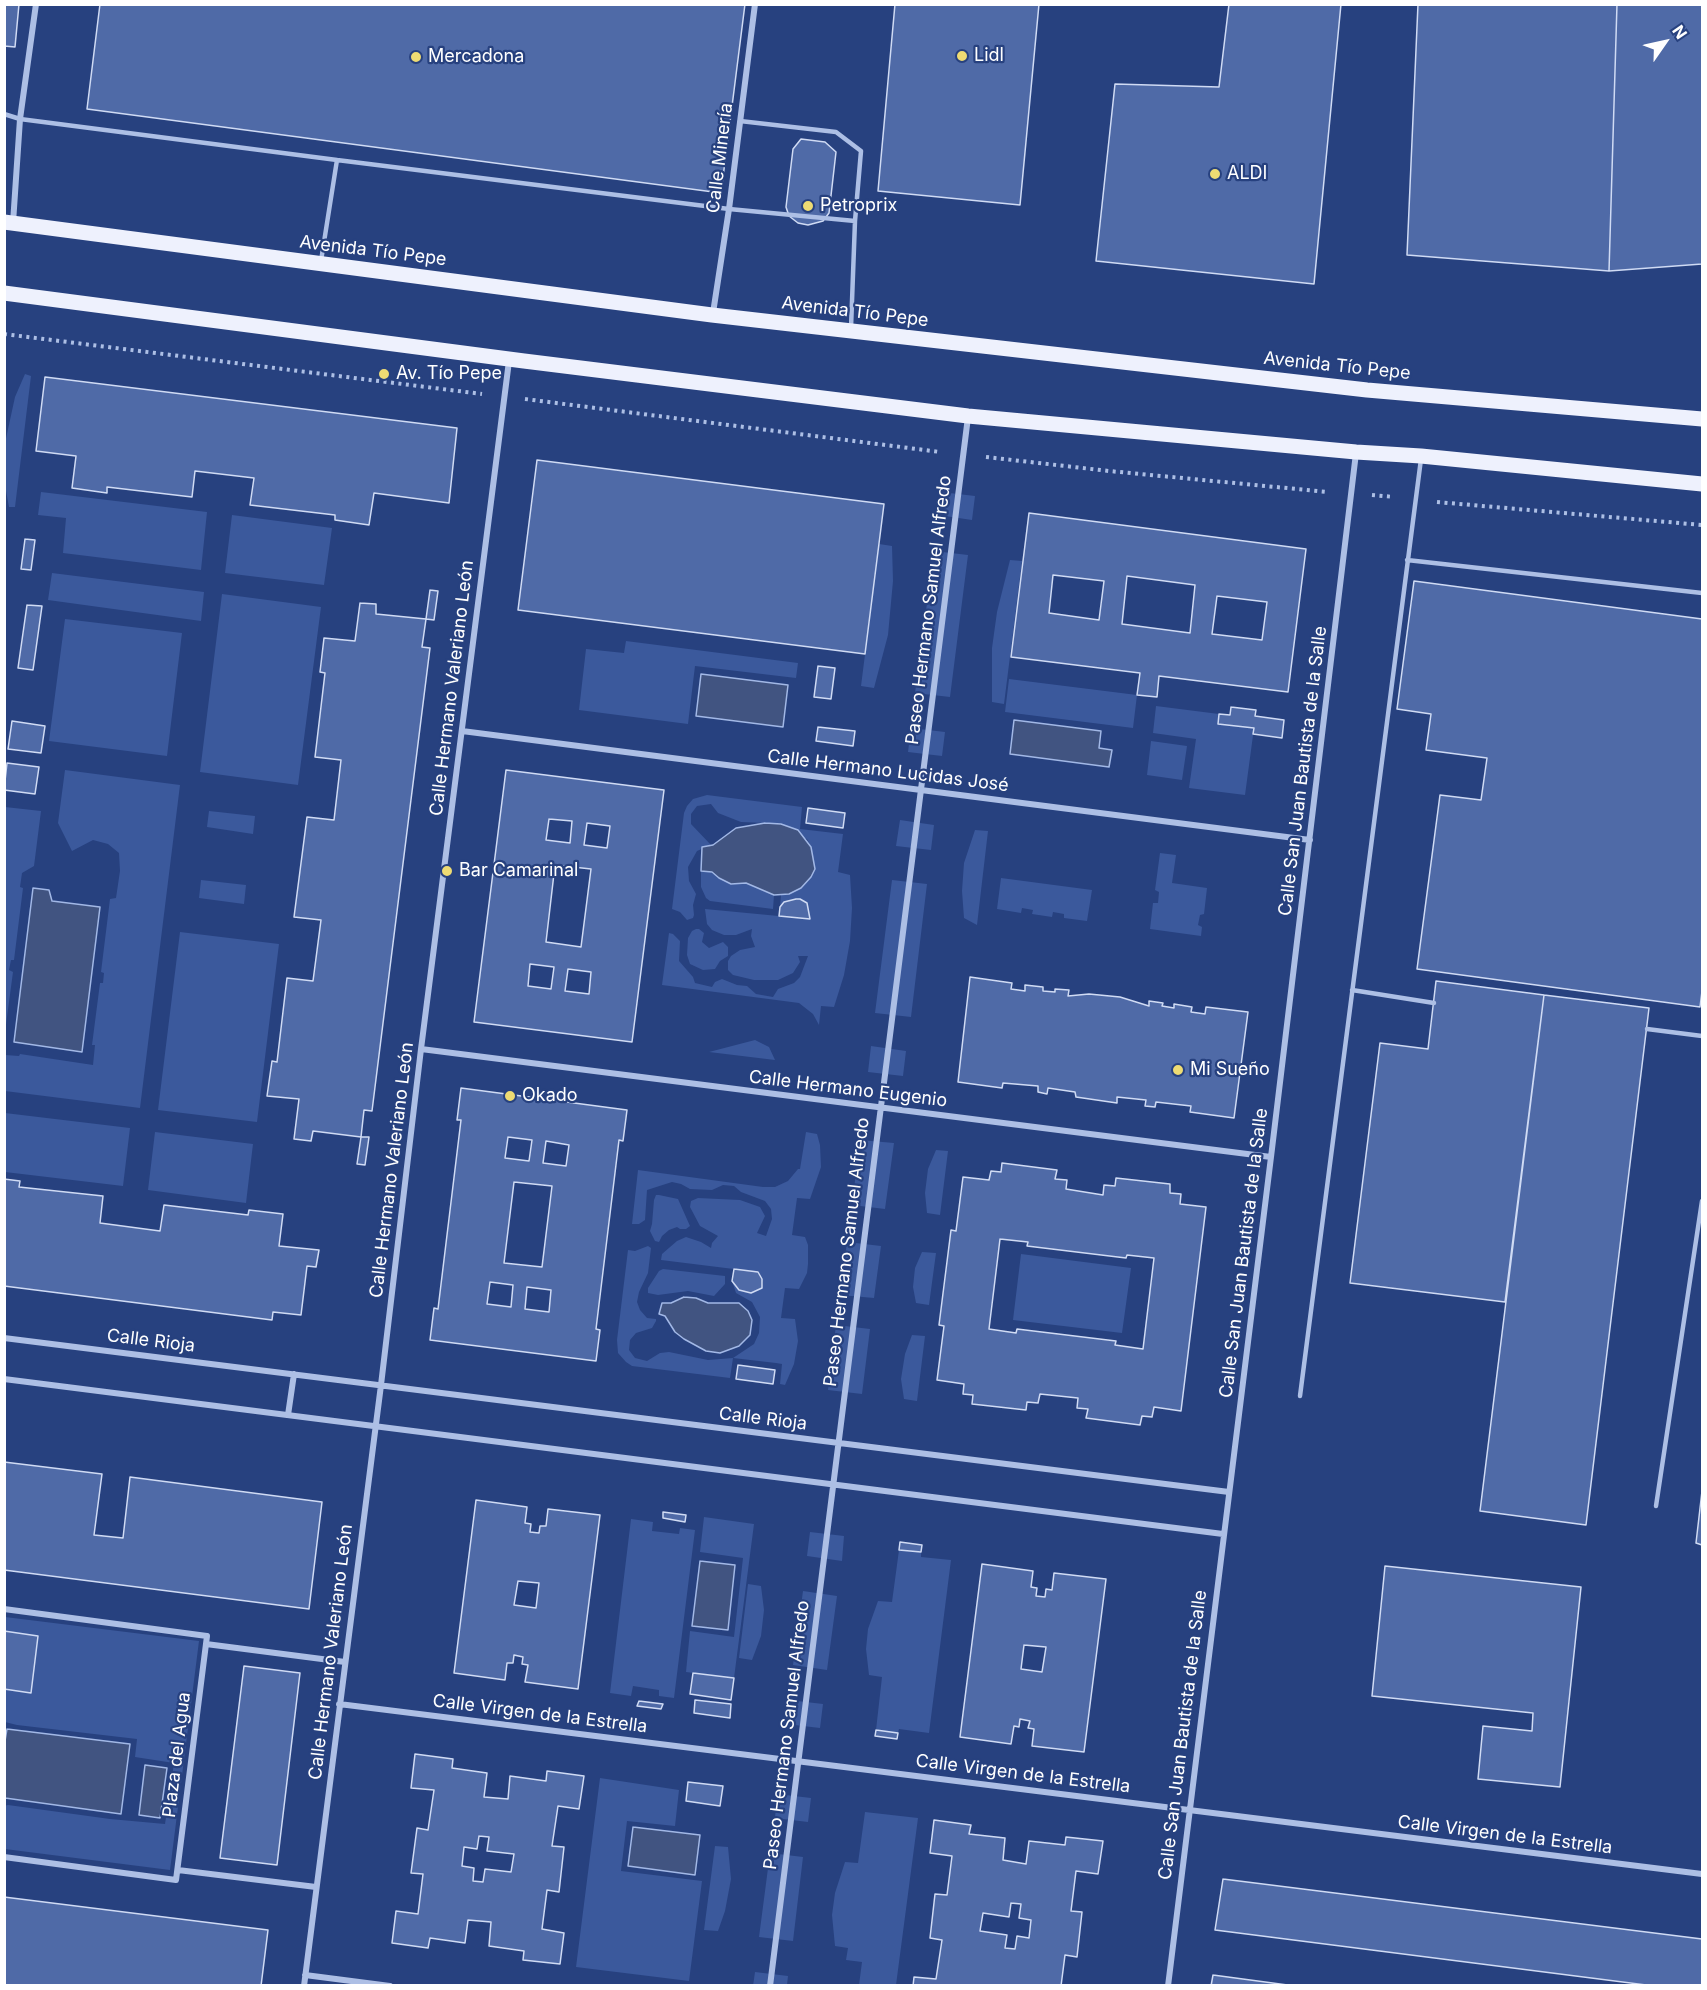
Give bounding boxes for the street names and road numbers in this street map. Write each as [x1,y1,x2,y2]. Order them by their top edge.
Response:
street label: Calle Minería [703,102,737,214]
street label: Avenida Tío Pepe [298,231,448,271]
street label: Avenida Tío Pepe [780,292,930,332]
street label: Avenida Tío Pepe [1262,348,1412,384]
street label: Paseo Hermano Samuel Alfredo [902,474,956,746]
street label: Calle Hermano Valeriano León [426,559,478,817]
street label: Calle San Juan Bautista de la Salle [1274,625,1332,917]
street label: Calle Hermano Lucidas José [766,745,1010,797]
street label: Calle Hermano Valeriano León [366,1041,418,1299]
street label: Calle Hermano Eugenio [748,1066,948,1112]
street label: Calle San Juan Bautista de la Salle [1215,1107,1273,1399]
street label: Paseo Hermano Samuel Alfredo [820,1116,874,1388]
street label: Calle Rioja [106,1325,196,1357]
street label: Calle Rioja [718,1403,808,1435]
street label: Calle Hermano Valeriano León [305,1523,357,1781]
street label: Calle San Juan Bautista de la Salle [1154,1589,1212,1881]
street label: Paseo Hermano Samuel Alfredo [760,1599,814,1871]
street label: Calle Virgen de la Estrella [431,1690,649,1738]
street label: Plaza del Agua [159,1691,195,1819]
street label: Calle Virgen de la Estrella [914,1750,1132,1798]
street label: Calle Virgen de la Estrella [1396,1811,1614,1859]

